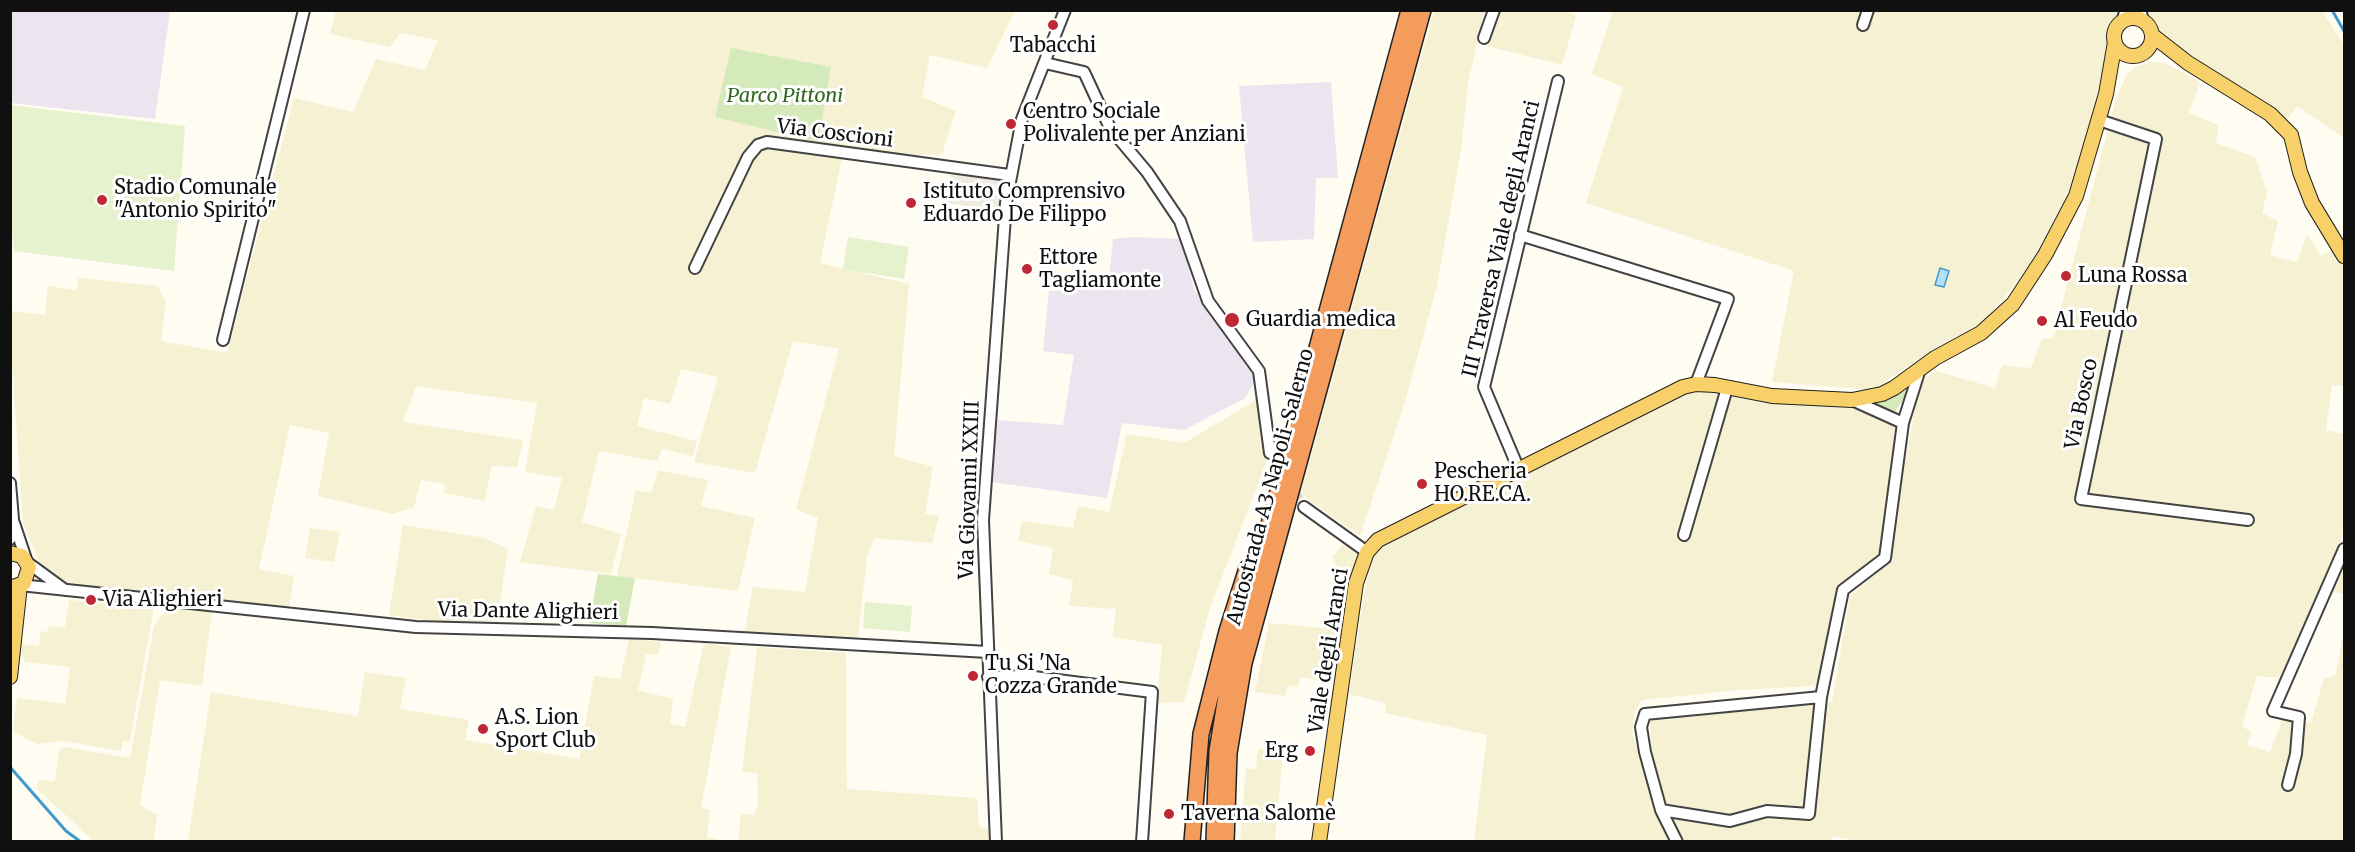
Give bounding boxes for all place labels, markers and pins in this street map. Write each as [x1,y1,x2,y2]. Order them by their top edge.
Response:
marker: Tabacchi [1046,18,1060,32]
place label: Tabacchi [1010,34,1096,58]
place label: Centro Sociale Polivalente per Anziani [1023,100,1246,147]
marker: Centro Sociale Polivalente per Anziani [1004,117,1018,131]
place label: Stadio Comunale "Antonio Spirito" [114,176,277,223]
place label: Istituto Comprensivo Eduardo De Filippo [923,180,1125,227]
marker: Stadio Comunale "Antonio Spirito" [95,193,109,207]
marker: Istituto Comprensivo Eduardo De Filippo [904,196,918,210]
place label: Ettore Tagliamonte [1039,246,1161,293]
marker: Ettore Tagliamonte [1020,262,1034,276]
place label: Luna Rossa [2078,264,2187,288]
marker: Luna Rossa [2059,269,2073,283]
place label: Guardia medica [1246,308,1396,332]
place label: Al Feudo [2054,309,2138,333]
marker: Guardia medica [1223,311,1241,329]
marker: Al Feudo [2035,314,2049,328]
place label: Pescheria HO.RE.CA. [1434,460,1531,507]
marker: Pescheria HO.RE.CA. [1415,477,1429,491]
place label: Via Alighieri [103,588,222,612]
marker: Via Alighieri [84,593,98,607]
place label: Tu Si 'Na Cozza Grande [985,652,1117,699]
marker: Tu Si 'Na Cozza Grande [966,669,980,683]
place label: A.S. Lion Sport Club [495,706,596,753]
marker: A.S. Lion Sport Club [476,722,490,736]
place label: Erg [1265,739,1298,763]
marker: Erg [1303,744,1317,758]
place label: Taverna Salomè [1181,802,1336,826]
marker: Taverna Salomè [1162,807,1176,821]

